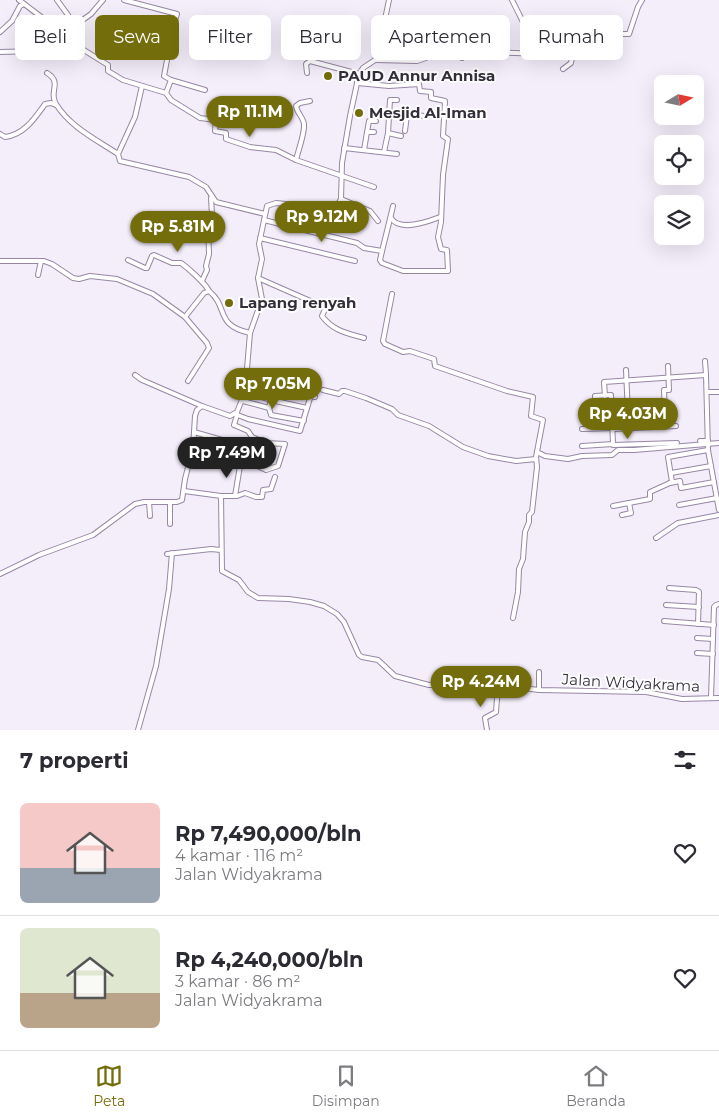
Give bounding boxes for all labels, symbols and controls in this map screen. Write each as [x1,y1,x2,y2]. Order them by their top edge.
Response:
chip: Beli [15,15,85,60]
chip: Sewa [95,15,179,60]
chip: Filter [189,15,271,60]
chip: Baru [281,15,361,60]
chip: Apartemen [371,15,510,60]
chip: Rumah [520,15,623,60]
place label: PAUD Annur Annisa [338,66,495,85]
marker: PAUD Annur Annisa [322,70,334,82]
north arrow [654,75,704,125]
map controls [654,75,704,245]
pin: Rp 11.1M [198,96,302,138]
text: Rp 11.1M [217,102,283,121]
place label: Mesjid Al-Iman [369,103,487,122]
marker: Mesjid Al-Iman [353,107,365,119]
button: locate [654,135,704,185]
button: layers [654,195,704,245]
pin: Rp 9.12M [270,200,374,243]
text: Rp 9.12M [286,207,358,226]
pin: Rp 5.81M [126,210,230,253]
text: Rp 5.81M [141,217,215,236]
place label: Lapang renyah [239,293,356,312]
marker: Lapang renyah [223,297,235,309]
pin: Rp 7.05M [221,368,325,410]
text: Rp 7.05M [235,374,311,393]
pin: Rp 4.03M [576,398,680,440]
text: Rp 4.03M [589,404,667,423]
pin: Rp 7.49M [175,436,279,479]
text: Rp 7.49M [188,443,266,462]
pin: Rp 4.24M [429,666,533,708]
street label: Jalan Widyakrama [560,669,701,696]
text: Rp 4.24M [442,672,520,691]
icon: filters [671,746,699,774]
text: 7 properti [20,748,129,773]
text: Rp 7,490,000/bln [175,821,362,846]
icon: home [60,823,120,883]
icon: heart [671,839,699,867]
text: 4 kamar · 116 m² [175,846,303,865]
text: Jalan Widyakrama [175,865,323,884]
text: Rp 4,240,000/bln [175,947,364,972]
icon: home [60,948,120,1008]
icon: heart [671,964,699,992]
text: 3 kamar · 86 m² [175,972,300,991]
text: Jalan Widyakrama [175,991,323,1010]
tab: Peta [93,1062,125,1110]
tab: Disimpan [312,1062,380,1110]
tab: Beranda [566,1062,626,1110]

